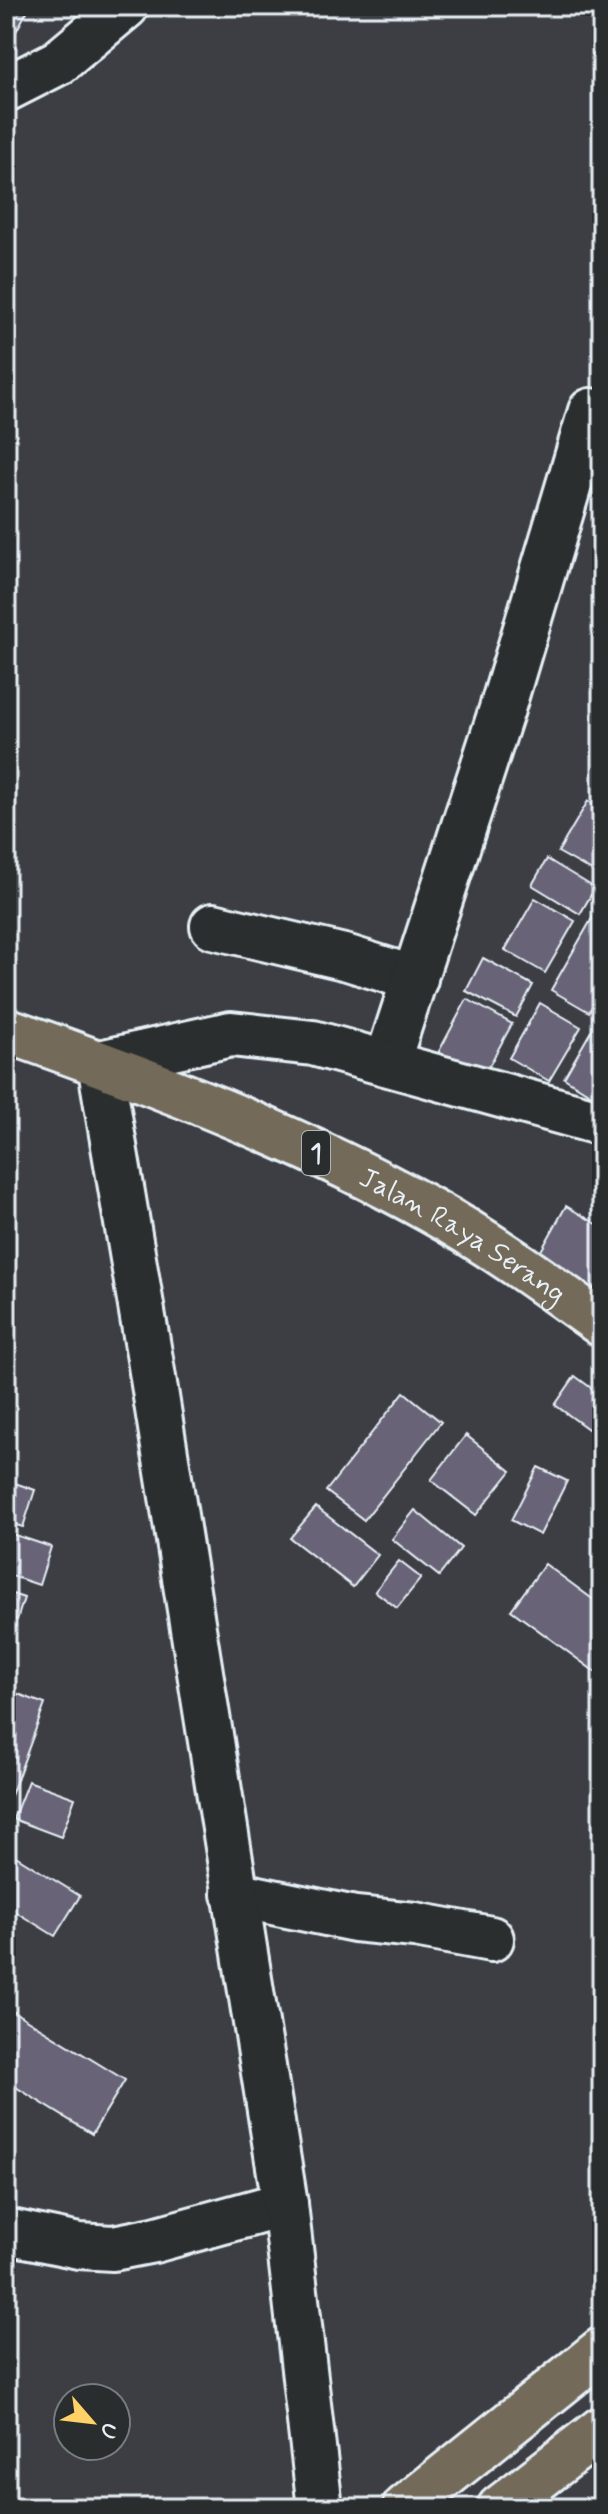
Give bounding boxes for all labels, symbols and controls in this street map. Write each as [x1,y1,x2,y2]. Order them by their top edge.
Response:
road number: 1 [302,1131,330,1175]
street label: Jalan Raya Serang [353,1160,572,1315]
north arrow [52,2382,132,2462]
text: U [92,2418,124,2443]

